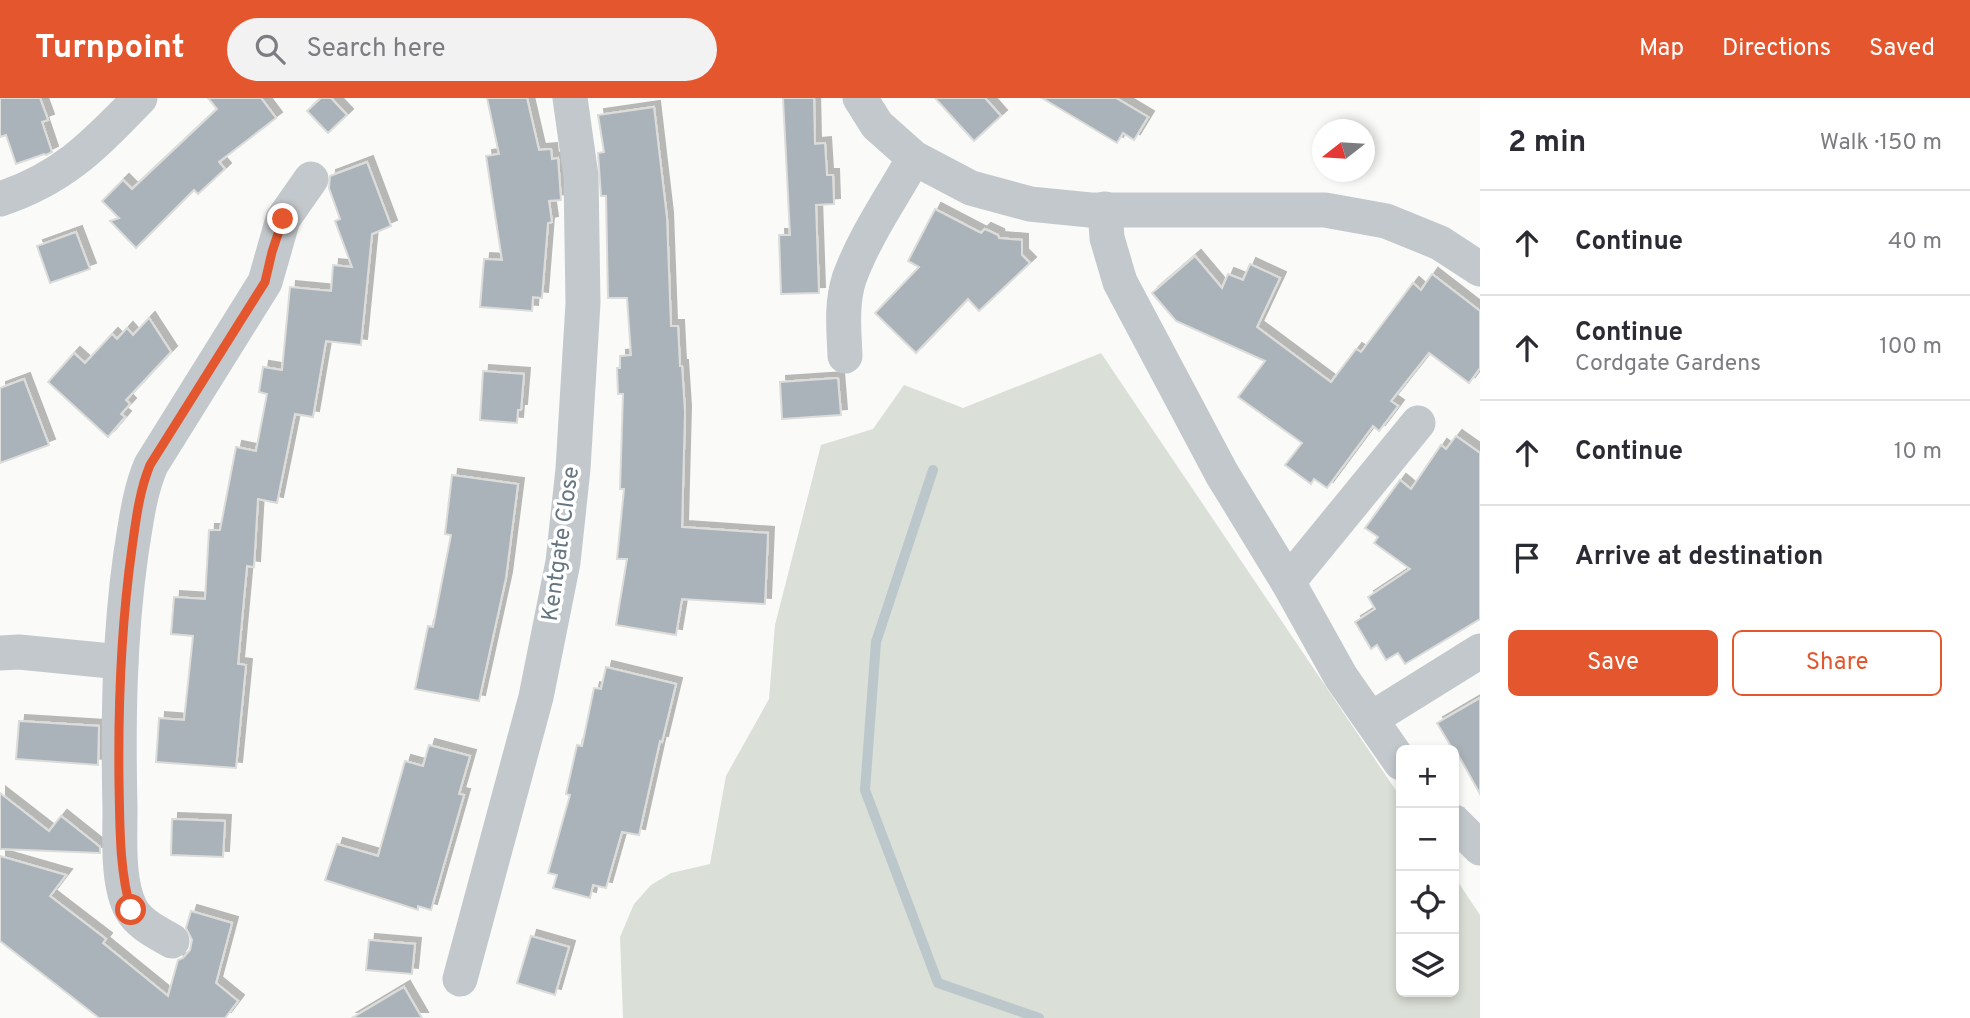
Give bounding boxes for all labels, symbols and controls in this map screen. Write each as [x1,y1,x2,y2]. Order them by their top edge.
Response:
search box [227,18,717,81]
text: Turnpoint [35,28,185,70]
icon: search [251,30,289,68]
text: Search here [307,33,446,66]
text: Map [1639,34,1684,64]
text: Directions [1722,34,1831,64]
text: Saved [1869,34,1935,64]
north arrow [1312,119,1375,182]
text: 2 min [1508,125,1586,162]
text: Walk · 150 m [1820,129,1942,158]
route end [267,203,298,234]
icon: ahead [1508,224,1546,262]
text: Continue [1575,226,1683,259]
text: 40 m [1888,228,1942,257]
text: Continue [1575,317,1683,350]
icon: ahead [1508,329,1546,367]
text: 100 m [1879,333,1942,362]
text: Cordgate Gardens [1575,350,1761,379]
icon: ahead [1508,434,1546,472]
text: Continue [1575,436,1683,469]
text: 10 m [1894,438,1942,467]
street label: Kentgate Close [537,465,587,623]
icon: arrive [1508,539,1546,577]
text: Arrive at destination [1575,541,1823,574]
button: Save [1508,630,1718,696]
button: Share [1732,630,1942,696]
map controls [1396,745,1459,997]
button: + [1396,745,1459,808]
button: − [1396,808,1459,871]
button: locate [1396,871,1459,934]
route start [115,894,146,925]
button: layers [1396,934,1459,997]

